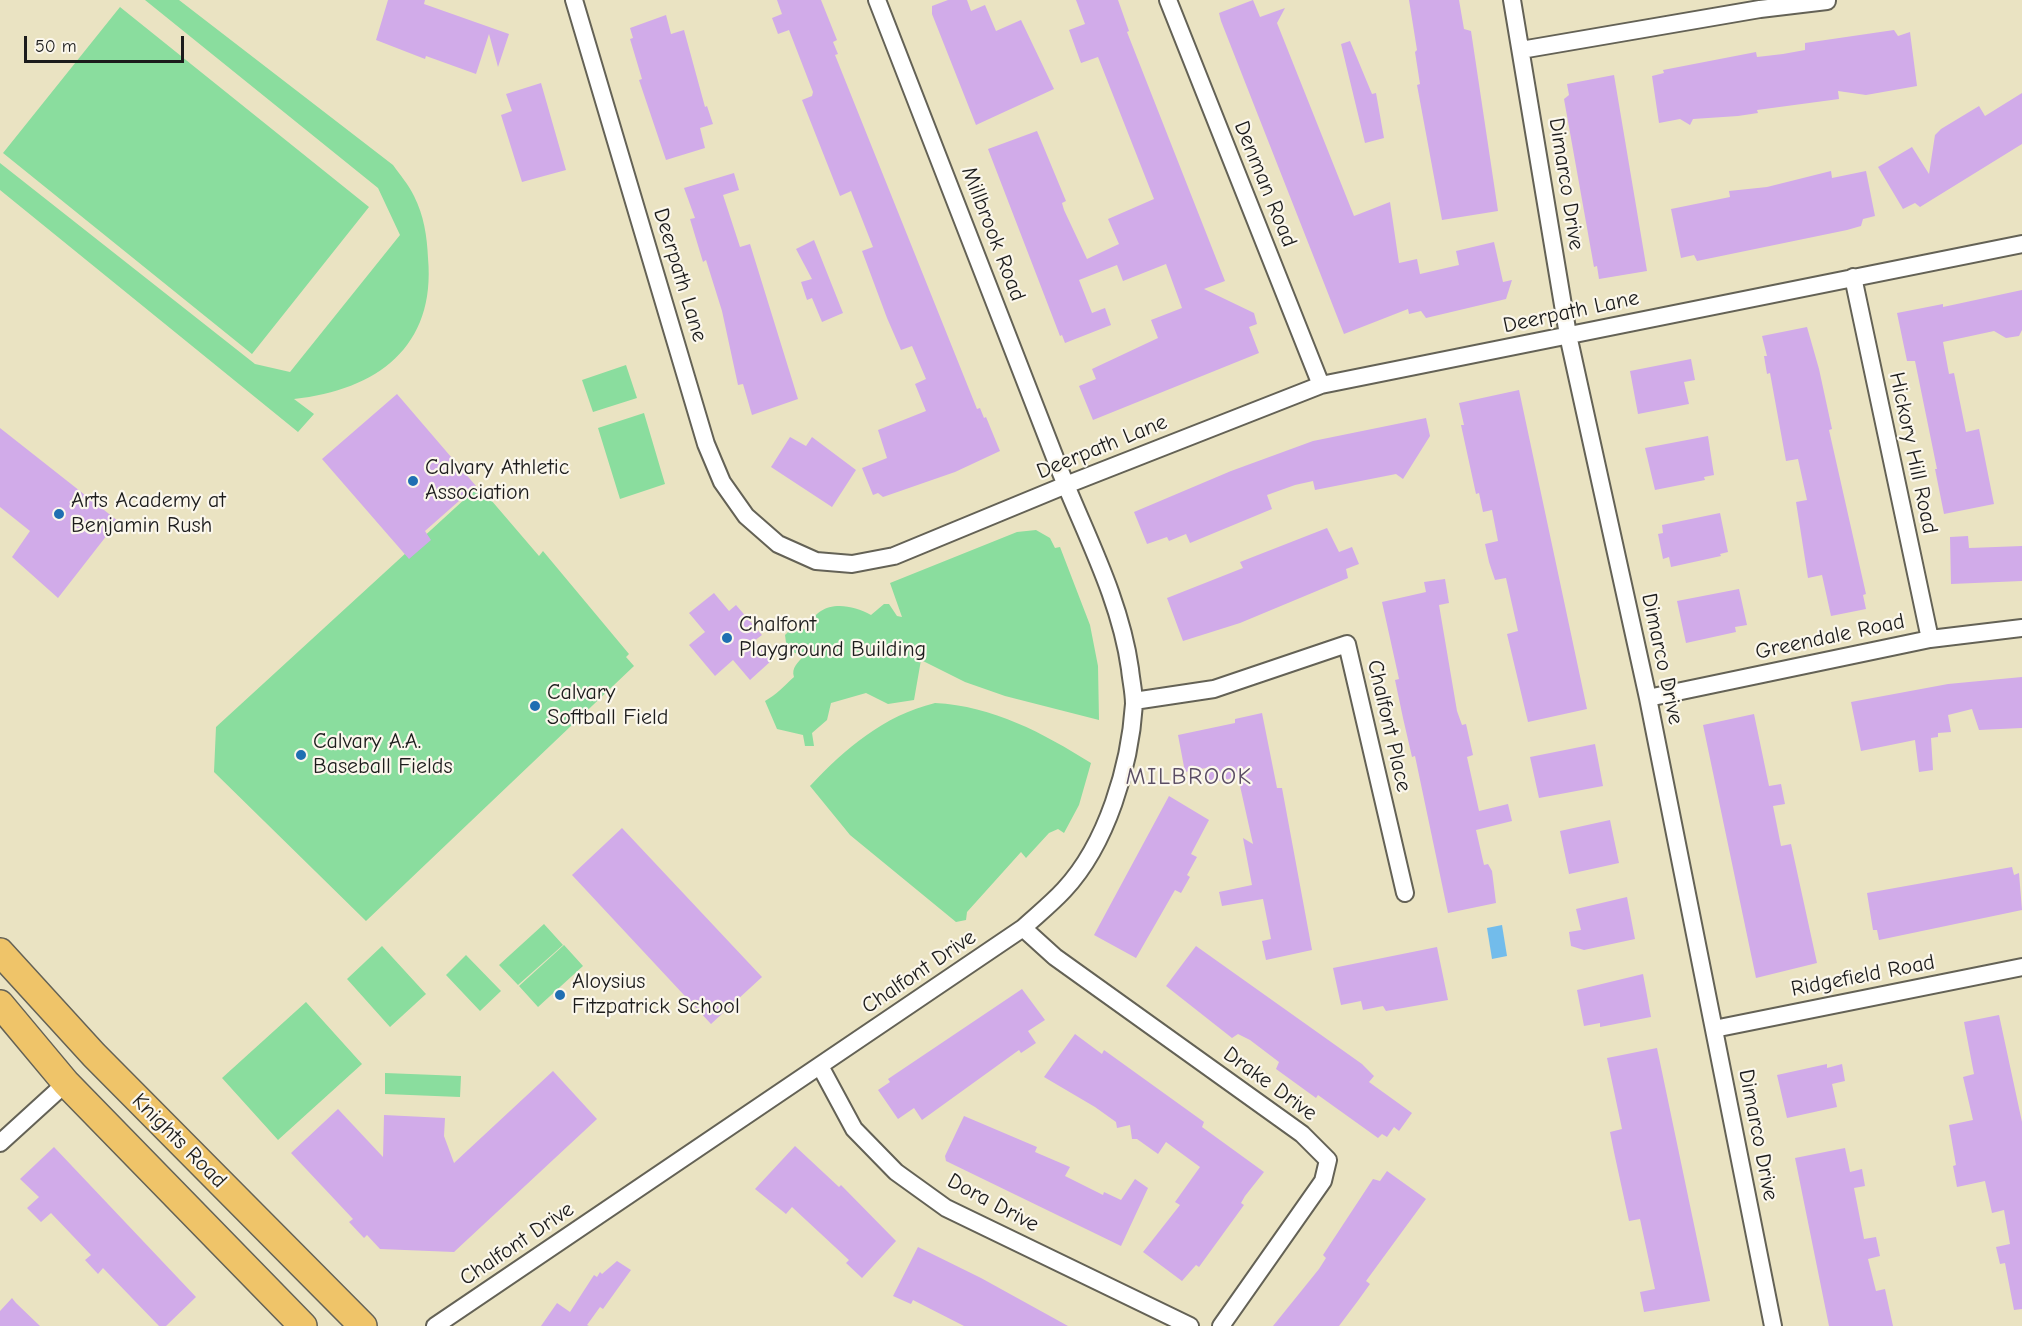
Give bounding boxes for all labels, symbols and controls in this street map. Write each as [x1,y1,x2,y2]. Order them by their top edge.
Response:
scale bar [27,24,188,62]
text: 50 m [35,36,77,57]
street label: Dimarco Drive [1543,116,1589,252]
street label: Denman Road [1228,117,1302,251]
street label: Millbrook Road [955,163,1031,305]
street label: Deerpath Lane [647,205,713,345]
street label: Deerpath Lane [1501,285,1641,339]
street label: Hickory Hill Road [1883,370,1943,536]
street label: Deerpath Lane [1033,409,1171,485]
place label: Calvary Athletic Association [425,455,569,506]
marker: Calvary Athletic Association [406,474,420,488]
place label: Arts Academy at Benjamin Rush [71,488,226,540]
marker: Arts Academy at Benjamin Rush [52,507,66,521]
street label: Dimarco Drive [1635,591,1689,727]
street label: Greendale Road [1753,608,1907,666]
place label: Chalfont Playground Building [739,612,926,664]
marker: Chalfont Playground Building [720,631,734,645]
street label: Chalfont Place [1361,657,1417,795]
place label: Calvary Softball Field [547,680,668,732]
marker: Calvary Softball Field [528,699,542,713]
place label: Calvary A.A. Baseball Fields [313,729,453,780]
marker: Calvary A.A. Baseball Fields [294,748,308,762]
district label: MILBROOK [1125,763,1253,791]
street label: Chalfont Drive [857,924,981,1020]
street label: Ridgefield Road [1789,949,1937,1003]
place label: Aloysius Fitzpatrick School [572,969,740,1020]
marker: Aloysius Fitzpatrick School [553,988,567,1002]
street label: Drake Drive [1218,1041,1322,1127]
street label: Dimarco Drive [1732,1067,1784,1203]
street label: Knights Road [126,1088,232,1194]
street label: Dora Drive [943,1168,1043,1238]
street label: Chalfont Drive [455,1196,579,1292]

